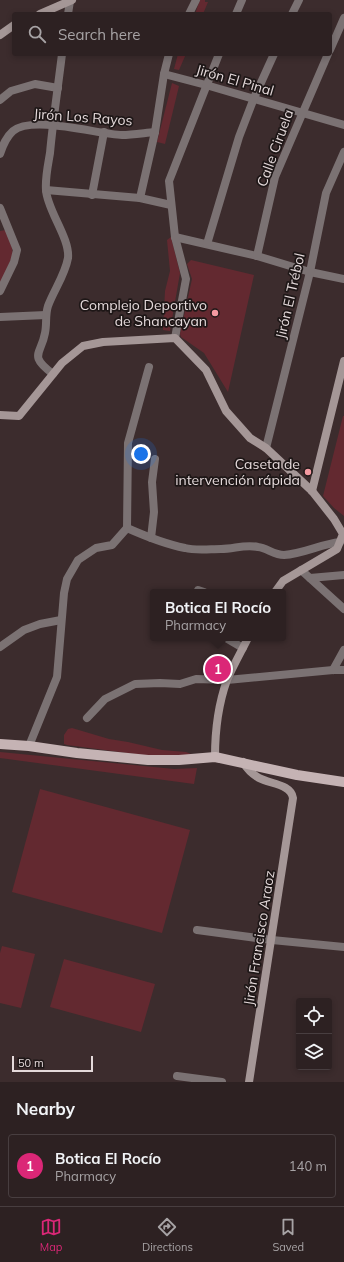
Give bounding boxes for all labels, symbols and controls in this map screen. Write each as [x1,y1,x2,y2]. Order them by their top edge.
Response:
search box [12,12,332,56]
icon: search [26,23,48,45]
text: Search here [58,25,140,44]
street label: Jirón El Pinal [194,60,276,100]
street label: Jirón Los Rayos [33,105,133,129]
street label: Calle Ciruela [253,107,297,189]
street label: Jirón El Trébol [271,251,309,341]
place label: Complejo Deportivo de Shancayan [80,296,207,330]
marker: Complejo Deportivo de Shancayan [210,308,220,318]
your location [131,444,151,464]
place label: Caseta de intervención rápida [175,455,300,489]
marker: Caseta de intervención rápida [303,467,313,477]
popup [150,589,286,641]
text: Botica El Rocío [165,598,271,617]
text: Pharmacy [165,617,226,633]
pin: 1 [205,654,231,684]
street label: Jirón Francisco Araoz [239,869,279,1007]
map controls [296,998,332,1070]
button: locate [296,998,332,1034]
button: layers [296,1034,332,1070]
scale bar [12,1054,93,1073]
text: 50 m [18,1056,44,1070]
text: Nearby [16,1098,75,1119]
text: Botica El Rocío [55,1149,161,1168]
text: 1 [26,1158,34,1174]
text: 140 m [289,1158,327,1174]
text: Pharmacy [55,1168,116,1184]
tab: Map [40,1216,62,1254]
tab: Directions [142,1216,193,1254]
tab: Saved [272,1216,304,1254]

